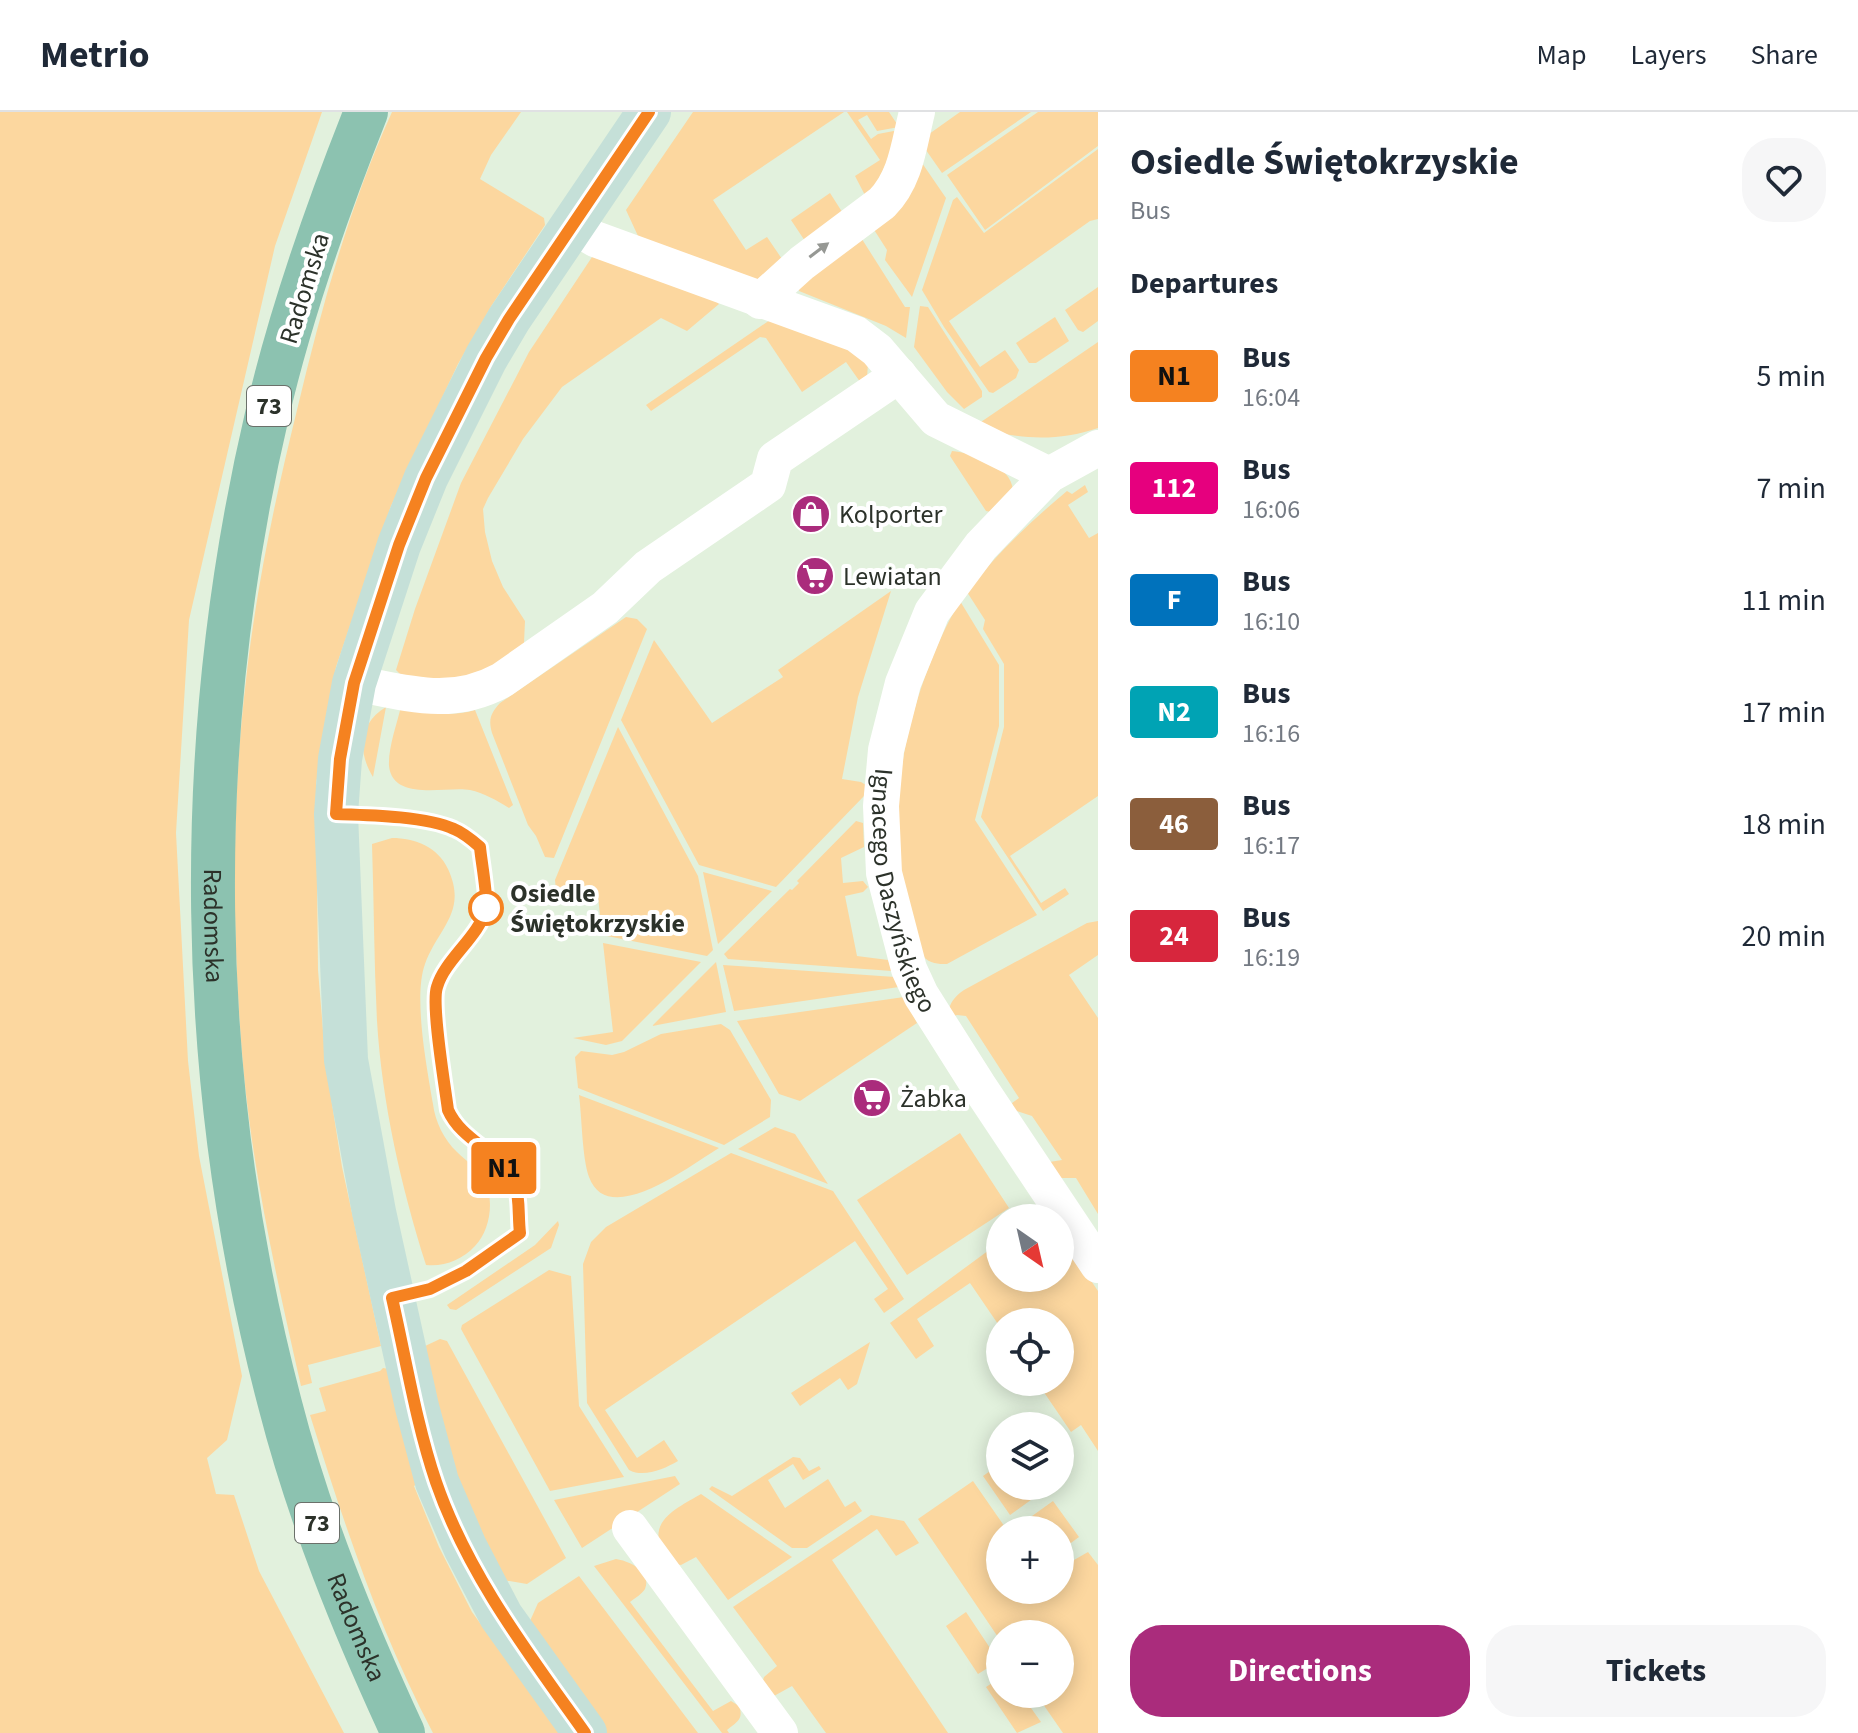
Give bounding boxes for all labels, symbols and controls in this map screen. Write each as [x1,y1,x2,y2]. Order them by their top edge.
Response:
text: Metrio [40,28,150,82]
text: Map [1536,35,1586,75]
text: Layers [1630,35,1706,75]
text: Share [1750,35,1818,75]
text: Osiedle Świętokrzyskie [1130,135,1519,189]
button: heart [1742,138,1826,222]
text: Bus [1130,192,1170,229]
street label: Radomska [270,228,339,348]
one-way arrow [809,242,829,258]
text: Departures [1130,262,1278,305]
text: Bus [1242,336,1290,379]
text: 5 min [1756,355,1826,398]
text: N1 [1157,356,1191,396]
text: 16:04 [1242,379,1300,416]
road number: 73 [247,386,291,426]
text: Bus [1242,448,1290,491]
text: 7 min [1756,467,1826,510]
text: 112 [1152,468,1196,508]
text: 16:06 [1242,491,1300,528]
shop icon: Kolporter [790,493,832,535]
place label: Kolporter [839,496,943,533]
supermarket icon: Lewiatan [794,555,836,597]
place label: Lewiatan [843,558,942,595]
text: Bus [1242,560,1290,603]
text: 11 min [1742,579,1826,622]
text: F [1167,580,1181,620]
text: 16:10 [1242,603,1300,640]
text: Bus [1242,672,1290,715]
text: 17 min [1742,691,1826,734]
text: N2 [1157,692,1191,732]
text: 16:16 [1242,715,1300,752]
street label: Ignacego Daszyńskiego [862,767,946,1020]
text: Bus [1242,784,1290,827]
text: 18 min [1742,803,1826,846]
text: 46 [1159,804,1189,844]
text: 16:17 [1242,827,1300,864]
street label: Radomska [194,868,233,984]
place label: Osiedle Świętokrzyskie [510,875,685,942]
marker: Osiedle Świętokrzyskie [469,891,503,925]
text: Bus [1242,896,1290,939]
text: 20 min [1742,915,1826,958]
text: 24 [1159,916,1189,956]
text: 16:19 [1242,939,1300,976]
supermarket icon: Żabka [851,1077,893,1119]
place label: Żabka [900,1080,967,1117]
line badge: N1 [468,1142,540,1194]
text: N1 [487,1148,521,1188]
north arrow [986,1204,1074,1292]
map controls [986,1204,1074,1708]
button: locate [986,1308,1074,1396]
button: layers [986,1412,1074,1500]
road number: 73 [295,1503,339,1543]
button: + [986,1516,1074,1604]
street label: Radomska [317,1567,395,1687]
button: − [986,1620,1074,1708]
button: Directions [1130,1625,1470,1717]
button: Tickets [1486,1625,1826,1717]

